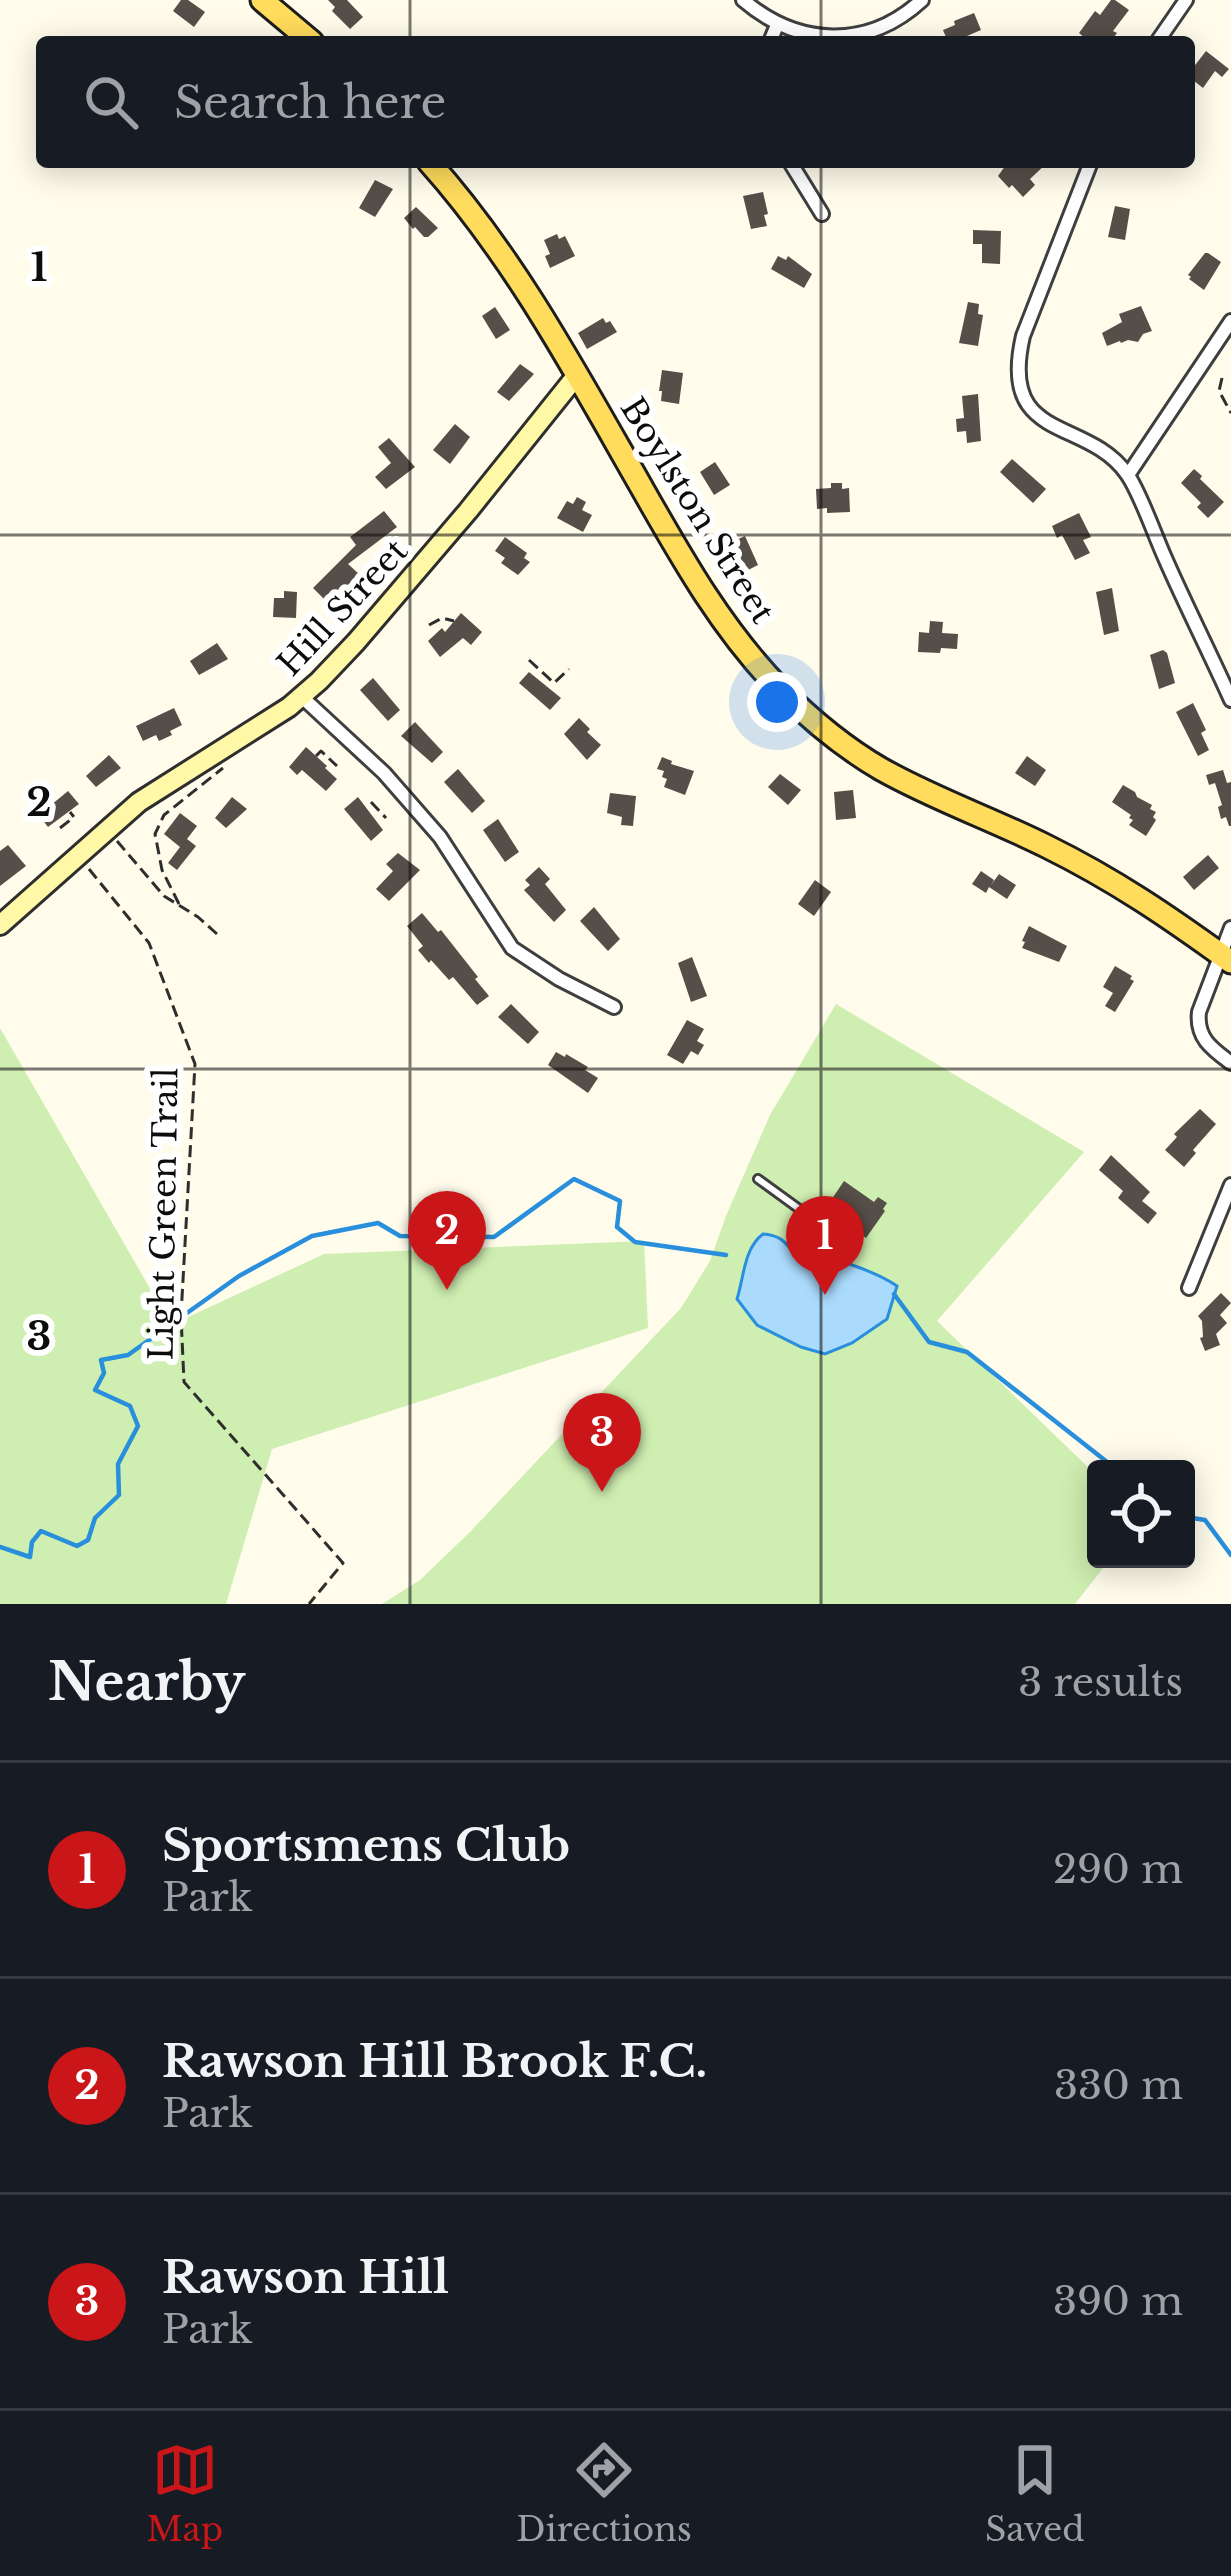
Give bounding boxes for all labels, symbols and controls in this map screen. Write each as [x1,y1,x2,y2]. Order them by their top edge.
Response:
search box [36,36,1195,168]
icon: search [78,69,144,135]
text: Search here [174,74,446,130]
text: 1 [30,243,48,292]
street label: Boylston Street [612,390,784,631]
street label: Hill Street [269,530,416,684]
your location [747,672,807,732]
text: 2 [26,778,52,827]
street label: Light Green Trail [140,1067,187,1361]
pin: 2 [408,1191,486,1290]
pin: 1 [786,1196,864,1295]
text: 3 [27,1312,51,1361]
pin: 3 [563,1393,641,1492]
map controls [1087,1460,1195,1568]
button: locate [1087,1460,1195,1568]
text: Nearby [48,1651,245,1714]
text: 3 results [1018,1658,1183,1707]
text: Sportsmens Club [162,1817,570,1873]
text: 1 [78,1845,96,1894]
text: 290 m [1053,1845,1183,1894]
text: Park [162,1873,253,1922]
text: Rawson Hill Brook F.C. [162,2033,707,2089]
text: 2 [74,2061,100,2110]
text: 330 m [1054,2061,1183,2110]
text: Park [162,2089,253,2138]
text: Rawson Hill [162,2249,449,2305]
text: 3 [75,2277,99,2326]
text: 390 m [1053,2277,1183,2326]
text: Park [162,2305,253,2354]
tab: Map [147,2437,223,2550]
tab: Directions [516,2437,692,2550]
tab: Saved [985,2437,1084,2550]

